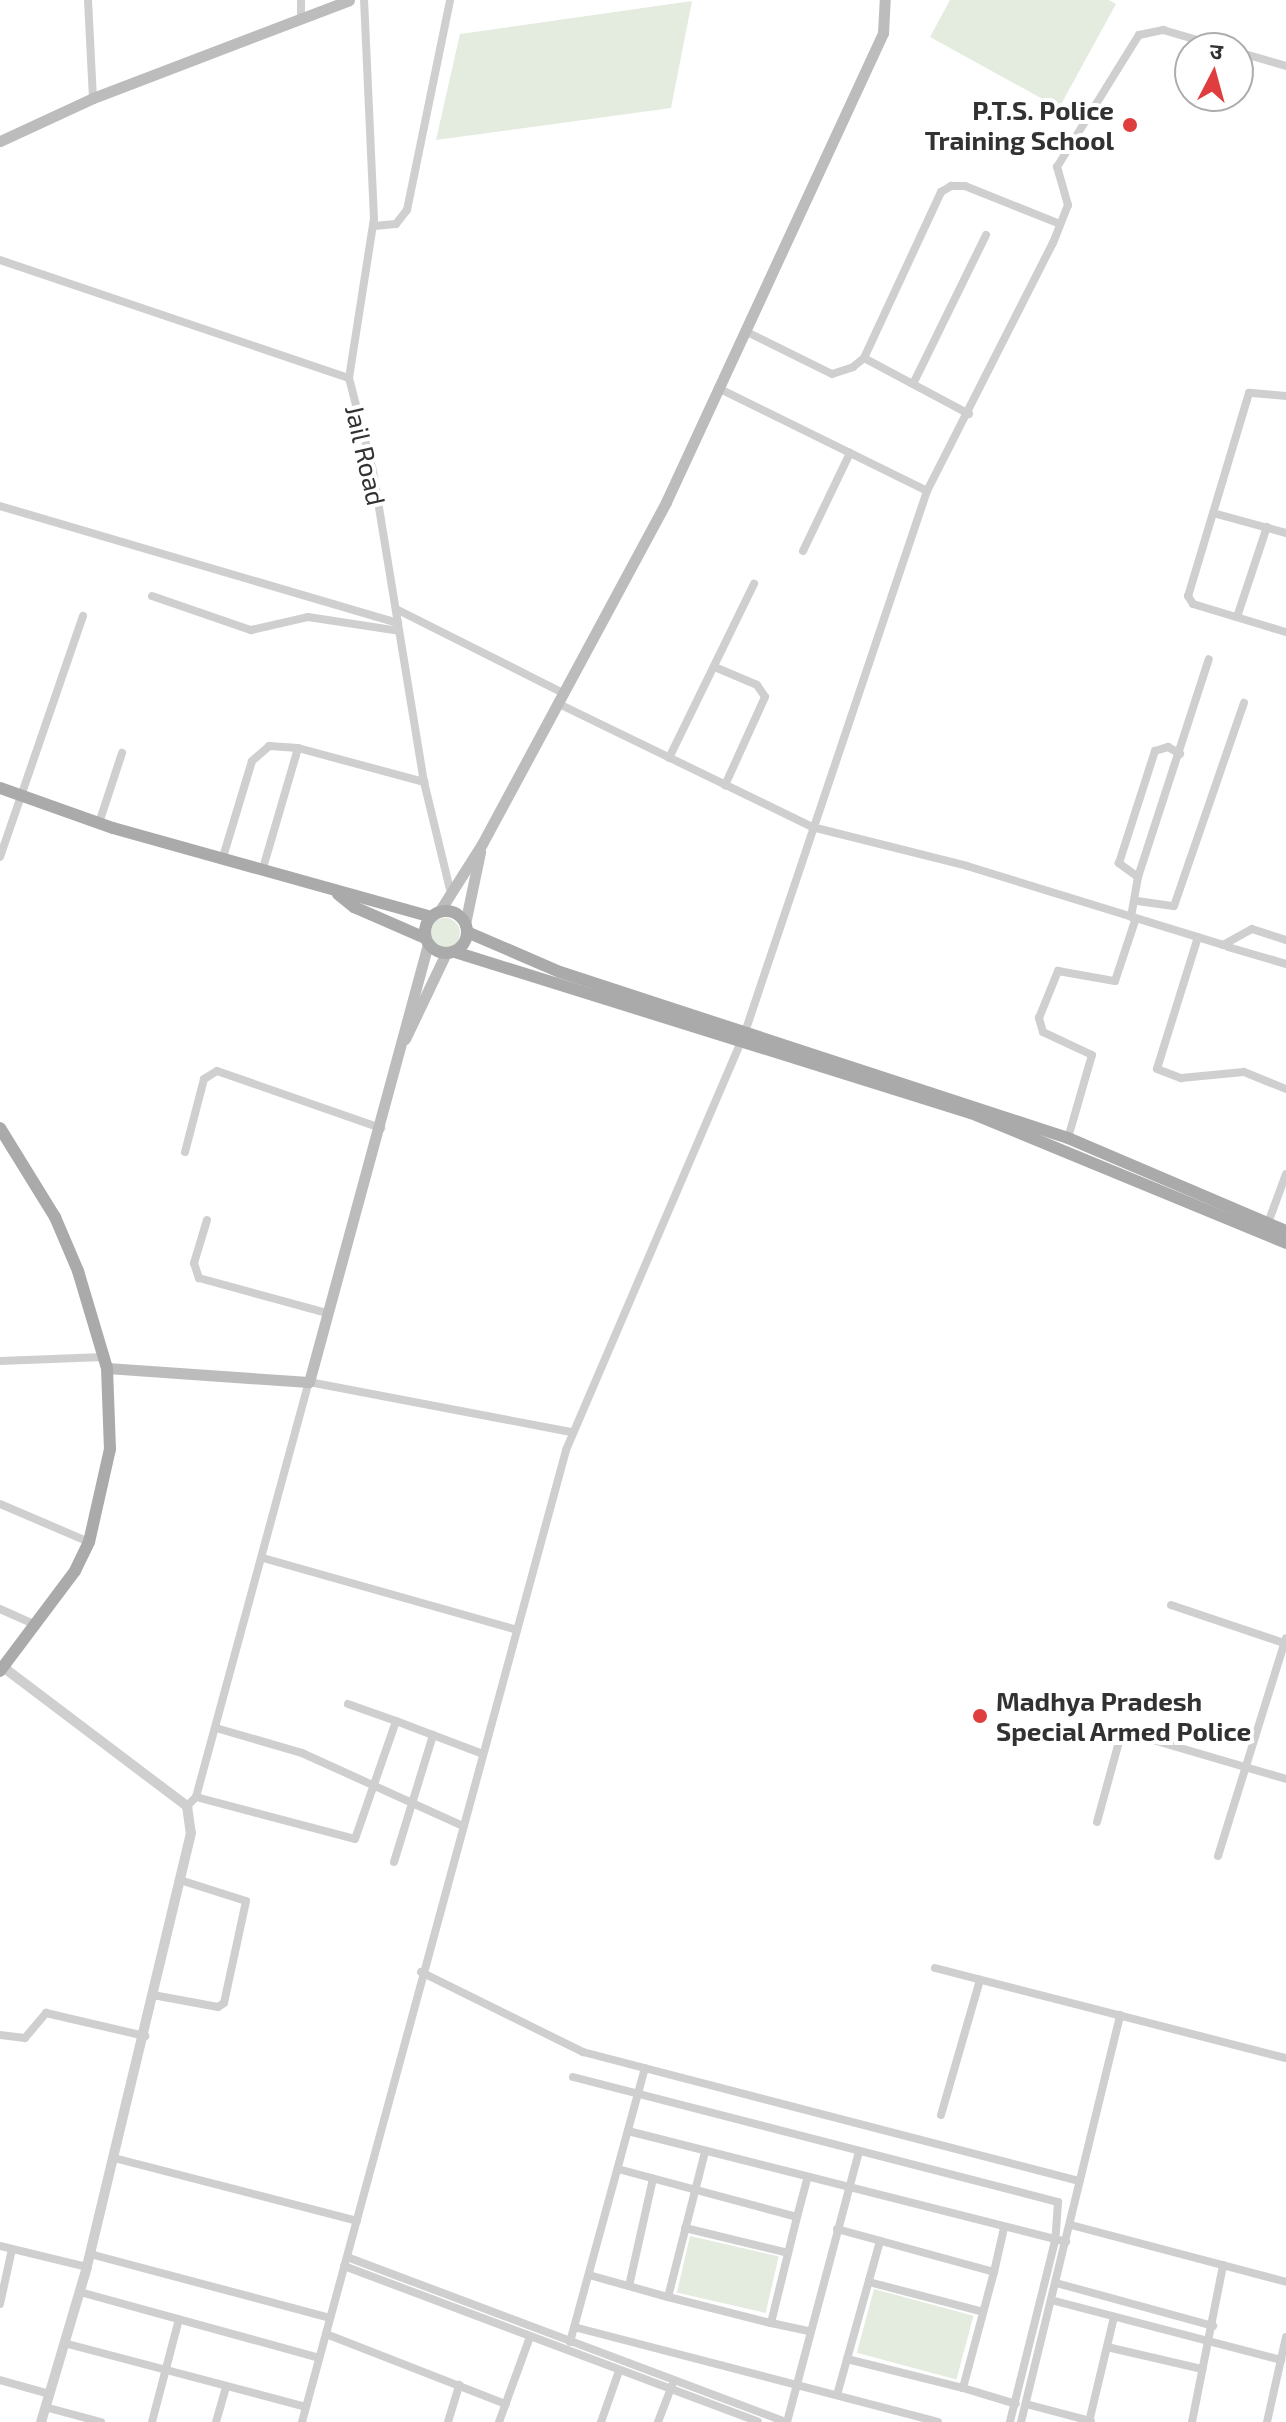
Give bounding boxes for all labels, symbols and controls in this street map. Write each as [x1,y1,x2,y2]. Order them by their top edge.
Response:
north arrow [1174,32,1254,112]
text: उ [1209,37,1224,64]
place label: P.T.S. Police Training School [925,94,1114,156]
marker: P.T.S. Police Training School [1121,116,1139,134]
street label: Jail Road [339,401,393,509]
place label: Madhya Pradesh Special Armed Police [996,1685,1252,1746]
marker: Madhya Pradesh Special Armed Police [971,1707,989,1725]

